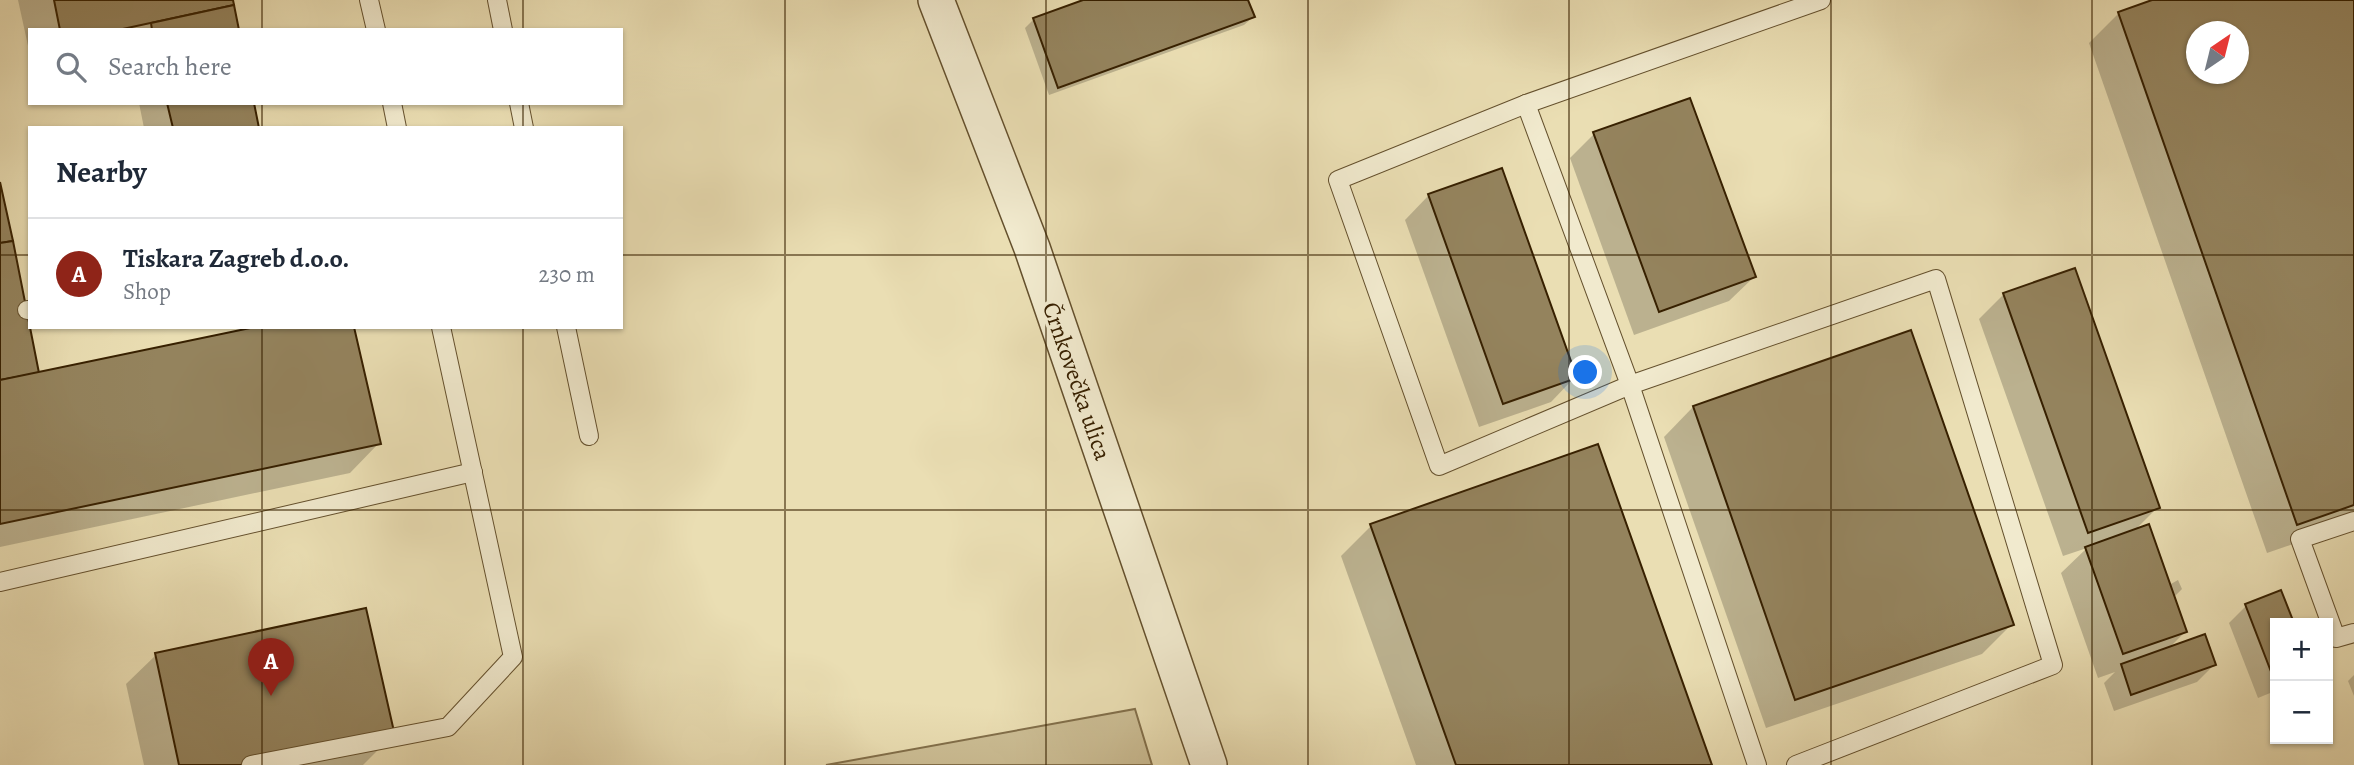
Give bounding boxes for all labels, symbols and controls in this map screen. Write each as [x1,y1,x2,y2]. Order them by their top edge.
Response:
north arrow [2186,21,2249,84]
search box [28,28,623,105]
icon: search [52,48,90,86]
text: Search here [108,49,232,84]
text: Nearby [56,152,147,192]
text: Tiskara Zagreb d.o.o. [123,241,349,276]
text: A [72,259,86,290]
text: 230 m [539,259,595,290]
text: Shop [123,276,171,307]
street label: Črnkovečka ulica [1035,298,1119,465]
your location [1568,355,1602,389]
map controls [2270,618,2333,744]
button: + [2270,618,2333,681]
pin: A [248,638,294,696]
button: − [2270,681,2333,744]

